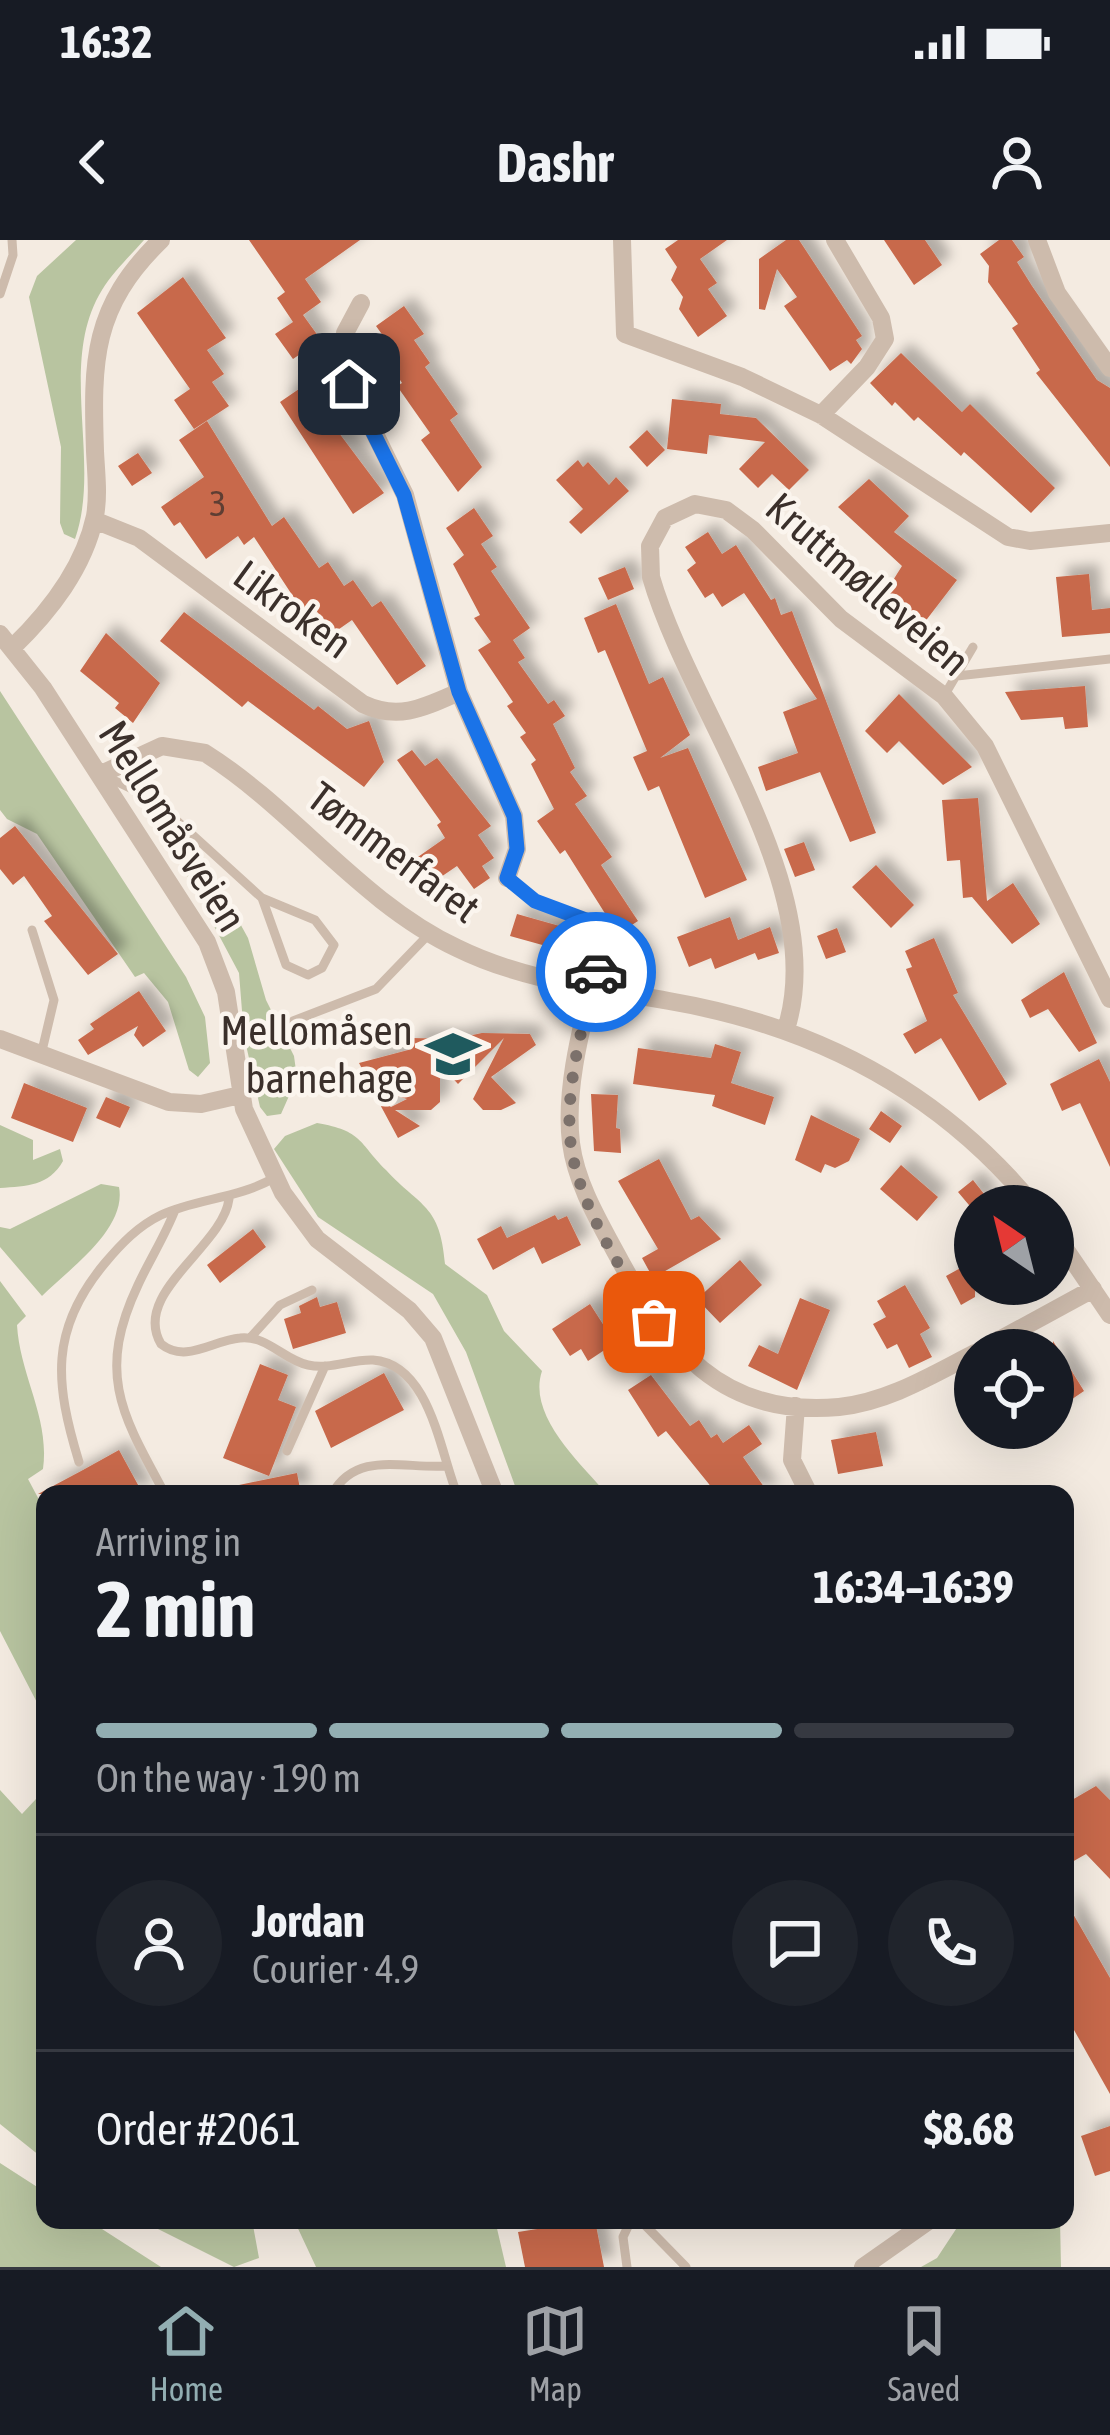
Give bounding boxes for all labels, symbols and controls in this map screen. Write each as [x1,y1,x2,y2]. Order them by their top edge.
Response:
text: 16:32 [60,16,153,68]
icon: back [60,129,126,195]
icon: person [984,129,1050,195]
text: Dashr [497,132,613,193]
pin [298,333,400,435]
icon: home [316,351,382,417]
house number: 3 [210,482,226,524]
street label: Kruttmølleveien [757,483,979,685]
street label: Likroken [225,550,361,668]
street label: Mellomåsveien [89,712,257,940]
street label: Tømmerfaret [299,772,489,932]
courier [536,912,656,1032]
icon: car [563,939,629,1005]
place label: Mellomåsen barnehage [220,1006,413,1102]
school or university icon: Mellomåsen barnehage [424,1025,482,1083]
north arrow [954,1185,1074,1305]
map controls [954,1185,1074,1449]
pin [603,1271,705,1373]
icon: bag [621,1289,687,1355]
button: locate [954,1329,1074,1449]
text: Arriving in [96,1520,241,1564]
text: 16:34–16:39 [813,1561,1014,1613]
text: 2 min [96,1564,255,1654]
text: On the way · 190 m [96,1756,361,1800]
button: person [96,1880,222,2006]
button: chat [732,1880,858,2006]
button: phone [888,1880,1014,2006]
text: Jordan [252,1895,365,1947]
text: Courier · 4.9 [252,1947,419,1991]
text: Order #2061 [96,2103,301,2155]
text: $8.68 [924,2103,1014,2155]
tab: Home [150,2298,223,2408]
tab: Map [522,2298,588,2408]
tab: Saved [887,2298,960,2408]

